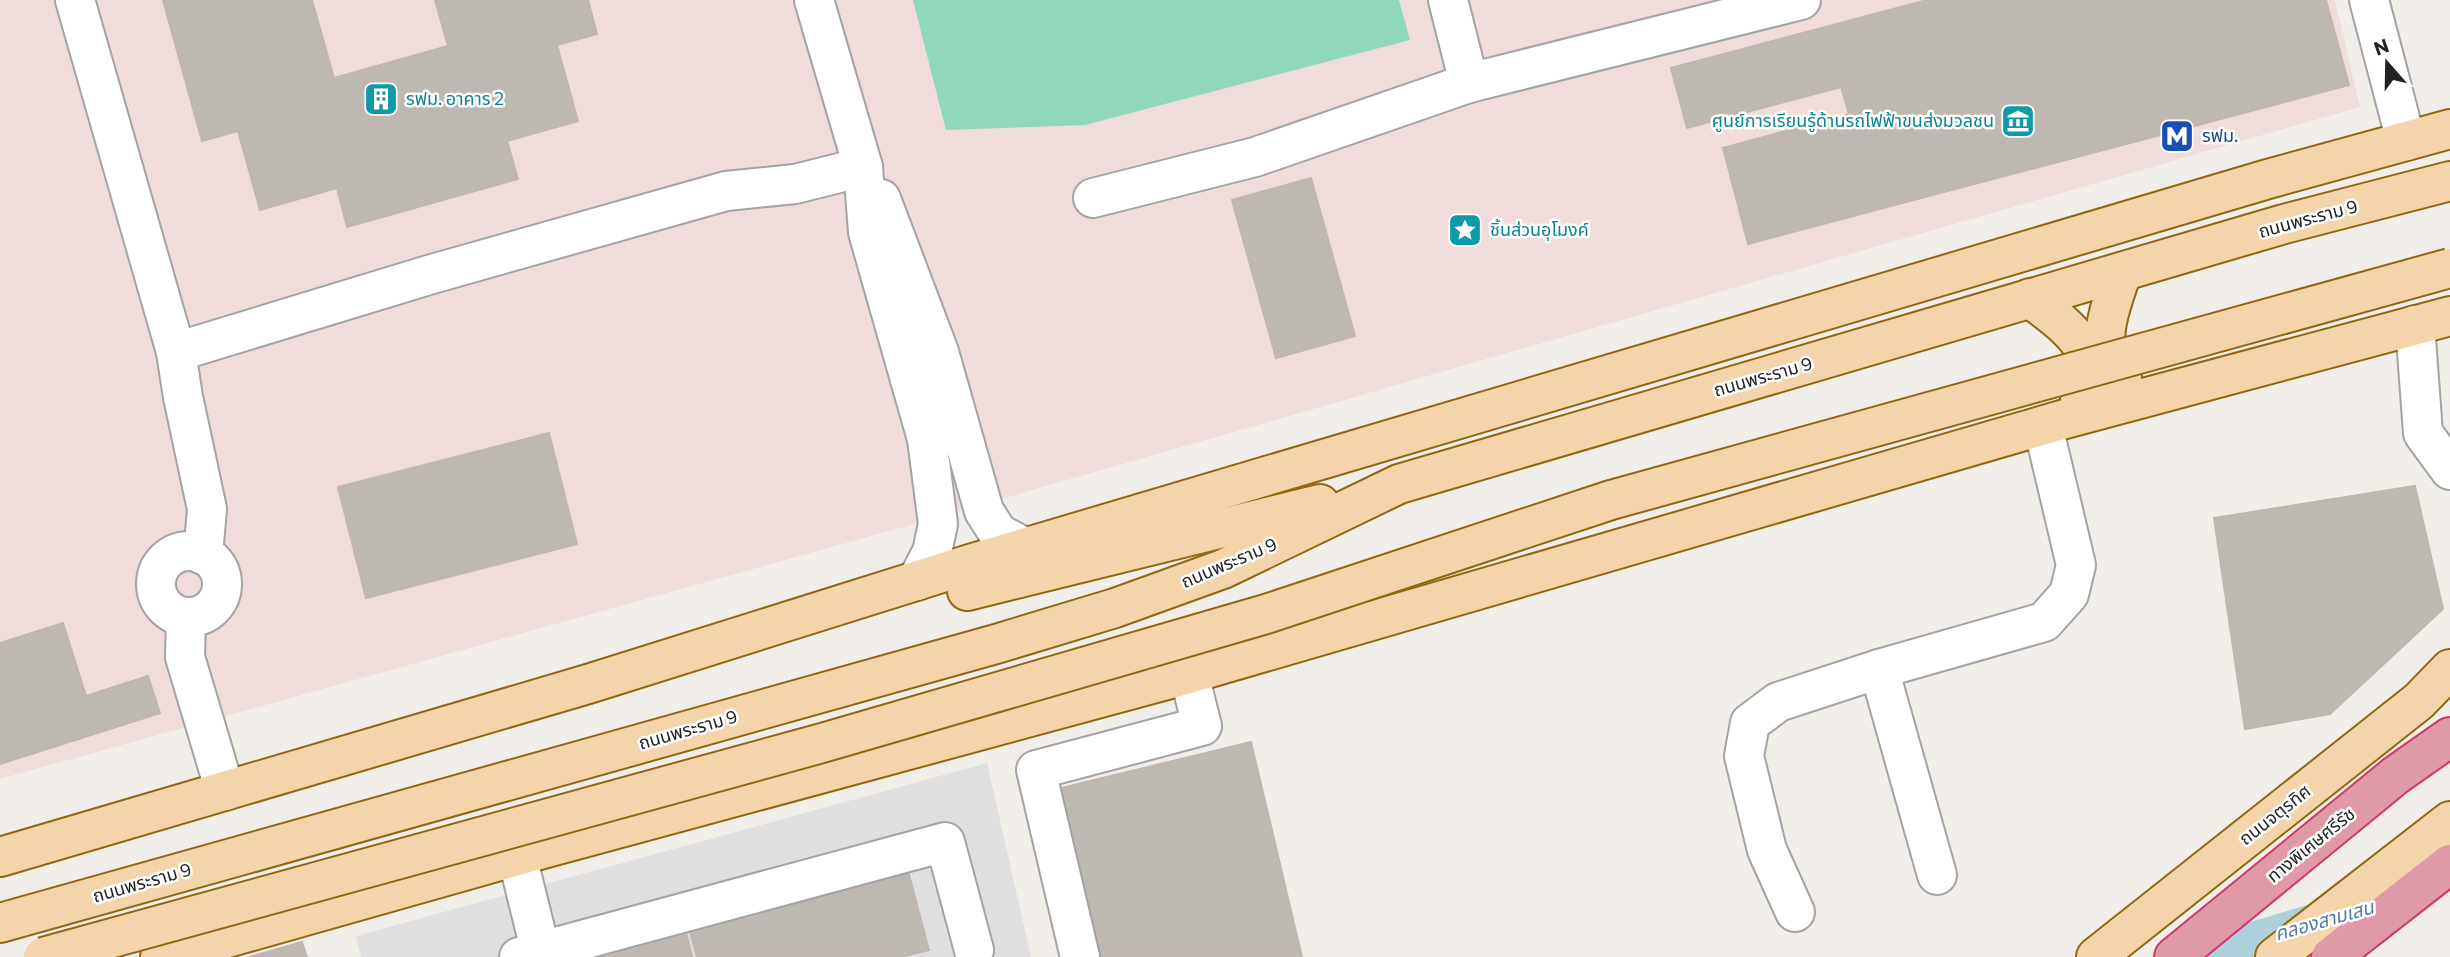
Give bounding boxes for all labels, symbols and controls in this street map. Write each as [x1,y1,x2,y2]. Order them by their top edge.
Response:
north arrow [2352,28,2422,98]
text: N [2370,33,2392,60]
building icon: รฟม. อาคาร 2 [362,80,400,118]
place label: รฟม. อาคาร 2 [406,87,504,109]
museum icon: ศูนย์การเรียนรู้ด้านรถไฟฟ้าขนส่งมวลชน [1999,102,2037,140]
place label: ศูนย์การเรียนรู้ด้านรถไฟฟ้าขนส่งมวลชน [1712,109,1994,133]
metro station icon: รฟม. [2158,117,2196,155]
place label: รฟม. [2202,124,2238,146]
street label: ถนนพระราม 9 [2256,194,2360,242]
place icon: ชิ้นส่วนอุโมงค์ [1446,211,1484,249]
place label: ชิ้นส่วนอุโมงค์ [1490,218,1589,241]
street label: ถนนพระราม 9 [1711,351,1815,401]
street label: ถนนพระราม 9 [1177,532,1280,592]
street label: ถนนพระราม 9 [636,704,740,754]
street label: ถนนจตุรทิศ [2234,779,2315,850]
street label: ทางพิเศษศรีรัช [2262,802,2359,886]
street label: ถนนพระราม 9 [90,857,194,907]
water label: คลองสามเสน [2272,894,2377,945]

